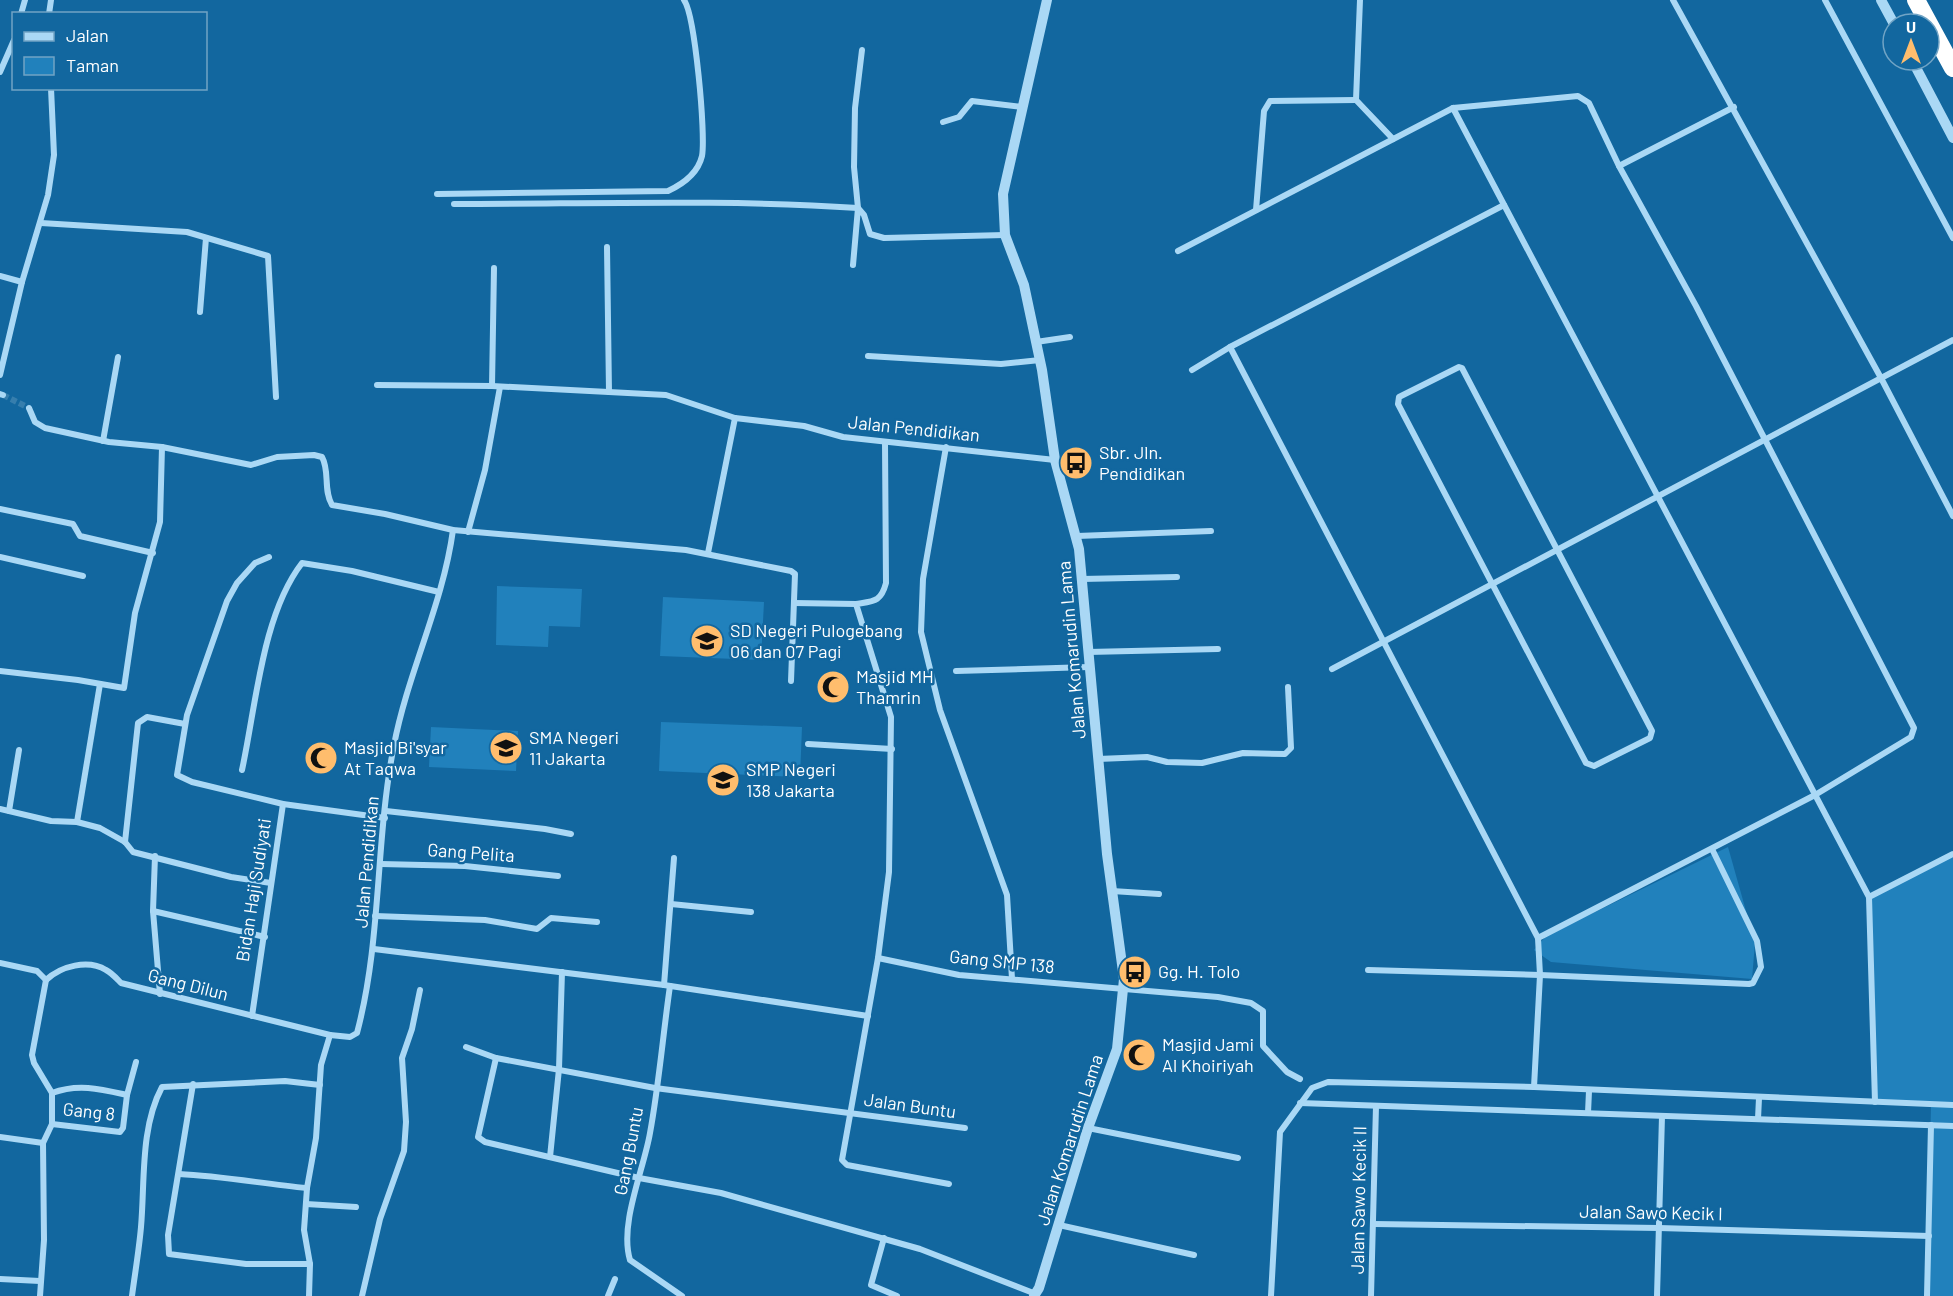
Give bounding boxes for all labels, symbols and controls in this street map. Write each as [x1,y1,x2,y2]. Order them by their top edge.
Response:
legend [12,12,207,90]
north arrow [1881,12,1941,72]
text: U [1906,17,1916,36]
text: Jalan [66,24,109,46]
text: Taman [66,54,119,76]
street label: Jalan Pendidikan [847,410,981,446]
place label: Sbr. Jln. Pendidikan [1099,441,1185,484]
bus stop icon: Sbr. Jln. Pendidikan [1058,445,1094,481]
street label: Jalan Komarudin Lama [1052,560,1090,740]
place label: SD Negeri Pulogebang 06 dan 07 Pagi [730,619,903,662]
school or university icon: SD Negeri Pulogebang 06 dan 07 Pagi [689,623,725,659]
place label: Masjid MH Thamrin [856,665,934,708]
mosque icon: Masjid MH Thamrin [815,669,851,705]
place label: SMA Negeri 11 Jakarta [529,726,619,769]
school or university icon: SMA Negeri 11 Jakarta [488,730,524,766]
place label: Masjid Bi'syar At Taqwa [344,736,447,779]
mosque icon: Masjid Bi'syar At Taqwa [303,740,339,776]
place label: SMP Negeri 138 Jakarta [746,758,836,801]
school or university icon: SMP Negeri 138 Jakarta [705,762,741,798]
street label: Jalan Pendidikan [349,795,383,929]
street label: Bidan Haji Sudiyati [231,817,275,963]
street label: Gang Pelita [427,838,515,866]
street label: Gang SMP 138 [948,945,1056,977]
bus stop icon: Gg. H. Tolo [1117,954,1153,990]
place label: Gg. H. Tolo [1158,960,1240,982]
street label: Gang Dilun [146,963,231,1005]
place label: Masjid Jami Al Khoiriyah [1162,1033,1254,1076]
mosque icon: Masjid Jami Al Khoiriyah [1121,1037,1157,1073]
street label: Jalan Komarudin Lama [1031,1052,1107,1228]
street label: Jalan Buntu [863,1088,958,1122]
street label: Gang 8 [62,1097,116,1125]
street label: Gang Buntu [609,1105,647,1197]
street label: Jalan Sawo Kecik II [1346,1126,1370,1274]
street label: Jalan Sawo Kecik I [1579,1200,1723,1224]

